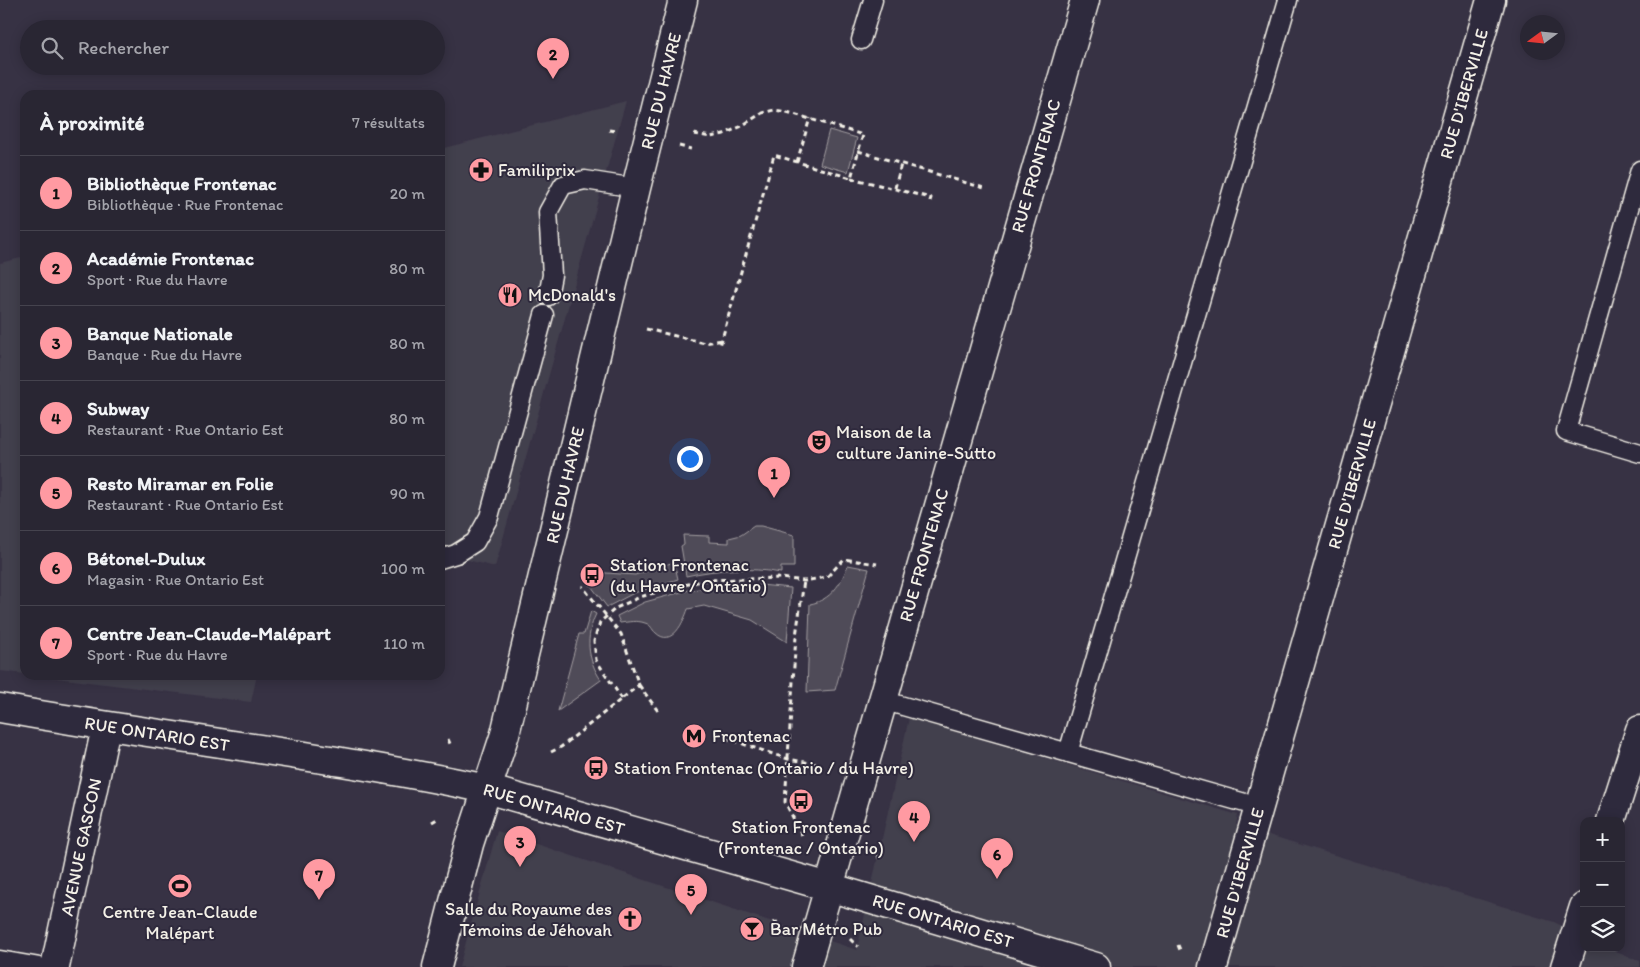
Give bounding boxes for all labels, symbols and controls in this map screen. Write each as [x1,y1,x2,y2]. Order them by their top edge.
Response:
north arrow [1520,15,1565,60]
search box [20,20,445,75]
street label: RUE D'IBERVILLE [1435,26,1493,162]
street label: RUE DU HAVRE [636,30,686,152]
icon: search [38,34,66,62]
text: Rechercher [78,36,169,59]
pin: 2 [537,38,569,79]
street label: RUE FRONTENAC [1006,97,1066,235]
text: À proximité [40,110,145,135]
text: 7 résultats [352,113,425,132]
pharmacy icon: Familiprix [468,157,494,183]
place label: Familiprix [498,159,576,181]
text: Bibliothèque Frontenac [87,172,277,195]
text: 1 [52,184,60,203]
text: 20 m [390,184,425,203]
text: Bibliothèque · Rue Frontenac [87,195,283,214]
text: Académie Frontenac [87,247,254,270]
text: 2 [52,259,60,278]
text: 80 m [389,259,425,278]
text: Sport · Rue du Havre [87,270,228,289]
restaurant icon: McDonald's [497,282,523,308]
place label: McDonald's [528,284,616,306]
text: Banque Nationale [87,322,233,345]
text: 3 [52,334,60,353]
text: 80 m [389,334,425,353]
text: Banque · Rue du Havre [87,345,242,364]
text: Subway [87,397,149,420]
text: 4 [51,409,61,428]
text: 80 m [389,409,425,428]
street label: RUE D'IBERVILLE [1323,416,1381,552]
text: Restaurant · Rue Ontario Est [87,420,284,439]
place label: Maison de la culture Janine-Sutto [836,421,996,464]
street label: RUE DU HAVRE [541,424,589,546]
theatre icon: Maison de la culture Janine-Sutto [806,429,832,455]
your location [677,446,703,472]
pin: 1 [758,457,790,498]
text: Resto Miramar en Folie [87,472,274,495]
text: 5 [52,484,60,503]
text: 90 m [390,484,425,503]
street label: RUE FRONTENAC [894,486,954,624]
text: Restaurant · Rue Ontario Est [87,495,284,514]
text: Bétonel-Dulux [87,547,205,570]
place label: Station Frontenac (du Havre / Ontario) [610,554,767,597]
text: 6 [52,559,60,578]
text: 100 m [381,559,425,578]
bus stop icon: Station Frontenac (du Havre / Ontario) [579,562,605,588]
text: Magasin · Rue Ontario Est [87,570,264,589]
text: Centre Jean-Claude-Malépart [87,622,331,645]
text: 7 [52,634,60,653]
text: 110 m [383,634,425,653]
text: Sport · Rue du Havre [87,645,228,664]
street label: RUE ONTARIO EST [83,712,231,756]
metro station icon: Frontenac [681,723,707,749]
place label: Frontenac [712,725,790,747]
bus stop icon: Station Frontenac (Ontario / du Havre) [583,755,609,781]
place label: Station Frontenac (Ontario / du Havre) [614,757,914,779]
street label: AVENUE GASCON [56,776,106,918]
street label: RUE ONTARIO EST [481,778,627,840]
bus stop icon: Station Frontenac (Frontenac / Ontario) [788,788,814,814]
pin: 4 [898,801,930,842]
street label: RUE D'IBERVILLE [1211,805,1269,941]
place label: Station Frontenac (Frontenac / Ontario) [718,816,884,859]
map controls [1580,817,1625,952]
button: + [1580,817,1625,862]
pin: 3 [504,826,536,867]
pin: 6 [981,838,1013,879]
pin: 7 [303,859,335,900]
button: − [1580,862,1625,907]
sports icon: Centre Jean-Claude Malépart [167,873,193,899]
pin: 5 [675,874,707,915]
street label: RUE ONTARIO EST [870,889,1016,953]
place label: Salle du Royaume des Témoins de Jéhovah [445,898,612,941]
place label: Centre Jean-Claude Malépart [103,901,257,944]
church icon: Salle du Royaume des Témoins de Jéhovah [617,906,643,932]
button: layers [1580,907,1625,952]
bar icon: Bar Métro Pub [739,916,765,942]
place label: Bar Métro Pub [770,918,882,940]

